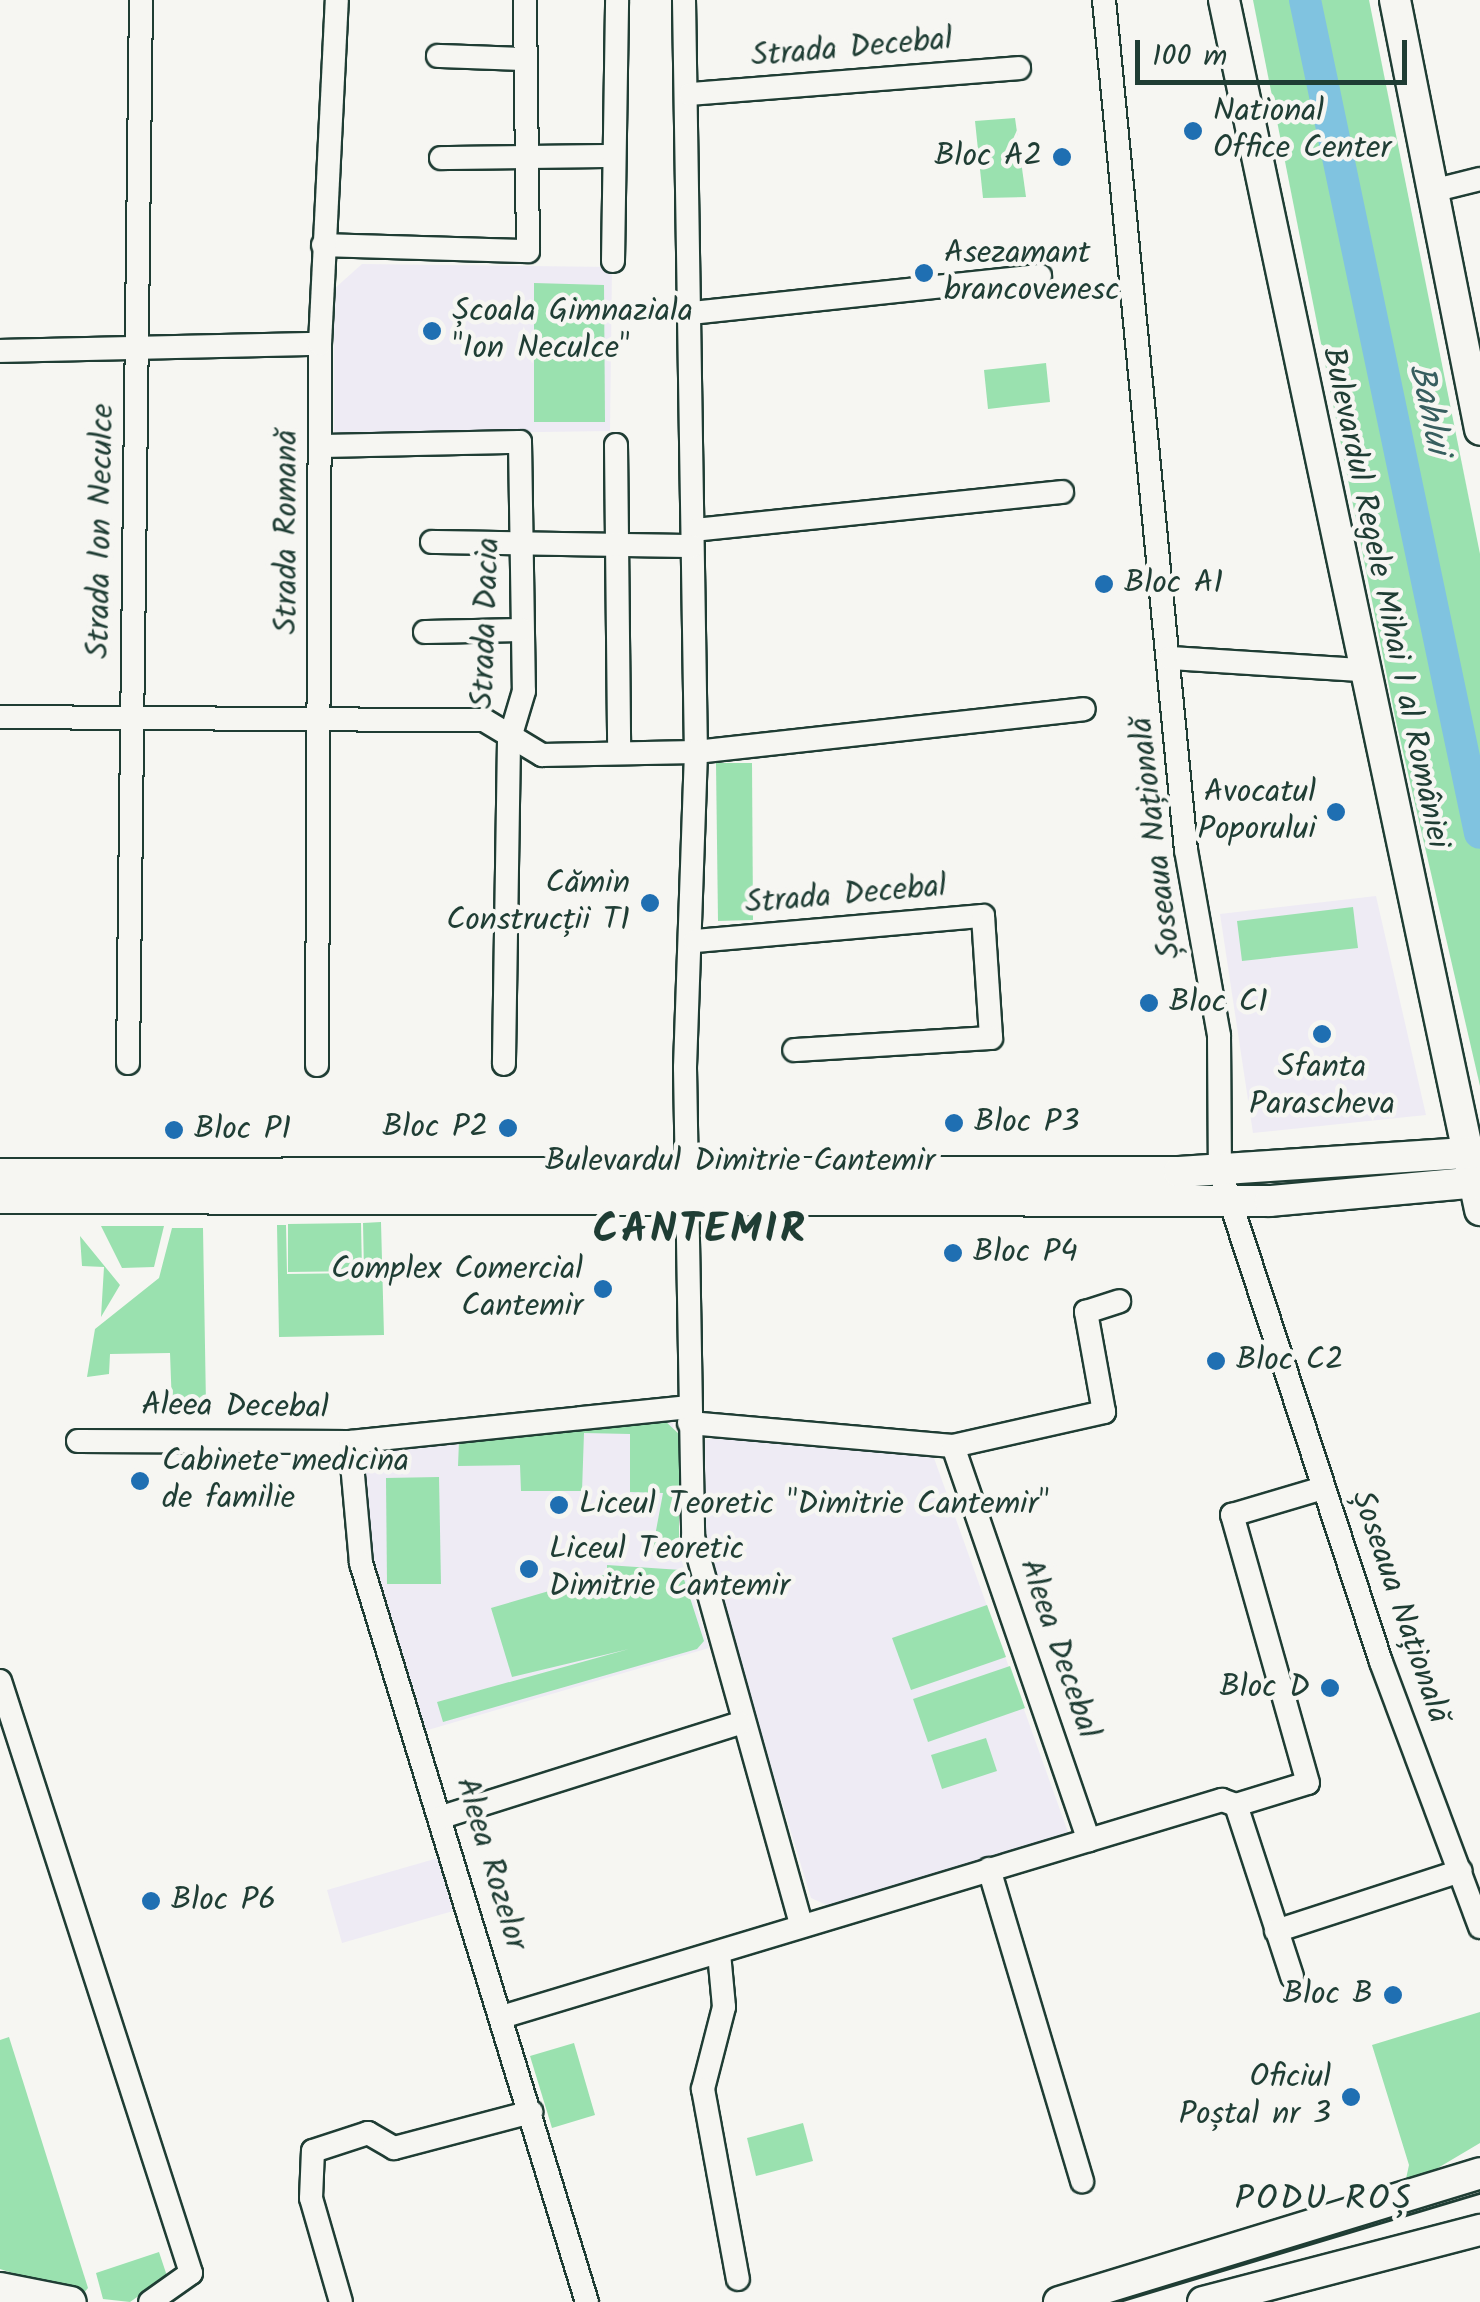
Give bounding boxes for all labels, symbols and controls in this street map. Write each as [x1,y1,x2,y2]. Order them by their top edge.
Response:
scale bar [1140,20,1412,82]
street label: Strada Decebal [750,21,954,77]
text: 100 m [1152,33,1227,81]
place label: National Office Center [1213,94,1391,169]
marker: National Office Center [1182,120,1204,142]
place label: Bloc A2 [934,138,1042,176]
marker: Bloc A2 [1051,146,1073,168]
place label: Asezamant brancovenesc [944,236,1119,311]
marker: Asezamant brancovenesc [913,262,935,284]
place label: Școala Gimnaziala "Ion Neculce" [452,294,693,369]
marker: Școala Gimnaziala "Ion Neculce" [421,320,443,342]
street label: Bulevardul Regele Mihai I al României [1312,344,1456,852]
water label: Bahlui [1398,360,1458,458]
street label: Strada Ion Neculce [81,403,123,659]
street label: Strada Romană [269,430,307,634]
street label: Strada Dacia [465,537,509,709]
place label: Bloc A1 [1124,565,1223,603]
marker: Bloc A1 [1093,573,1115,595]
street label: Șoseaua Națională [1123,715,1191,961]
place label: Avocatul Poporului [1198,775,1316,850]
marker: Avocatul Poporului [1325,801,1347,823]
place label: Cămin Construcții T1 [446,866,630,941]
street label: Strada Decebal [744,868,948,924]
marker: Cămin Construcții T1 [639,892,661,914]
place label: Bloc C1 [1169,984,1268,1022]
marker: Bloc C1 [1138,992,1160,1014]
marker: Sfanta Parascheva [1311,1023,1333,1045]
place label: Sfanta Parascheva [1249,1050,1395,1125]
place label: Bloc P3 [974,1104,1079,1142]
place label: Bloc P2 [382,1109,488,1147]
place label: Bloc P1 [194,1111,291,1149]
marker: Bloc P3 [943,1112,965,1134]
marker: Bloc P2 [497,1117,519,1139]
marker: Bloc P1 [163,1119,185,1141]
street label: Bulevardul Dimitrie Cantemir [545,1143,935,1181]
district label: CANTEMIR [593,1206,807,1256]
place label: Bloc P4 [973,1234,1078,1272]
marker: Bloc P4 [942,1242,964,1264]
place label: Complex Comercial Cantemir [331,1252,583,1327]
marker: Complex Comercial Cantemir [592,1278,614,1300]
place label: Bloc C2 [1236,1342,1344,1380]
marker: Bloc C2 [1205,1350,1227,1372]
street label: Aleea Decebal [141,1387,329,1429]
place label: Cabinete medicina de familie [162,1444,409,1519]
marker: Cabinete medicina de familie [127,1468,153,1494]
place label: Liceul Teoretic "Dimitrie Cantemir" [579,1486,1049,1524]
street label: Șoseaua Națională [1341,1486,1457,1728]
marker: Liceul Teoretic "Dimitrie Cantemir" [548,1494,570,1516]
place label: Liceul Teoretic Dimitrie Cantemir [549,1532,790,1607]
street label: Aleea Decebal [1009,1554,1107,1744]
marker: Liceul Teoretic Dimitrie Cantemir [518,1558,540,1580]
place label: Bloc D [1220,1669,1310,1707]
marker: Bloc D [1319,1677,1341,1699]
street label: Aleea Rozelor [446,1773,534,1955]
place label: Bloc P6 [171,1882,276,1920]
marker: Bloc P6 [140,1890,162,1912]
place label: Bloc B [1283,1976,1373,2014]
marker: Bloc B [1382,1984,1404,2006]
place label: Oficiul Poștal nr 3 [1179,2060,1331,2135]
marker: Oficiul Poștal nr 3 [1340,2086,1362,2108]
district label: PODU ROȘ [1235,2179,1413,2221]

